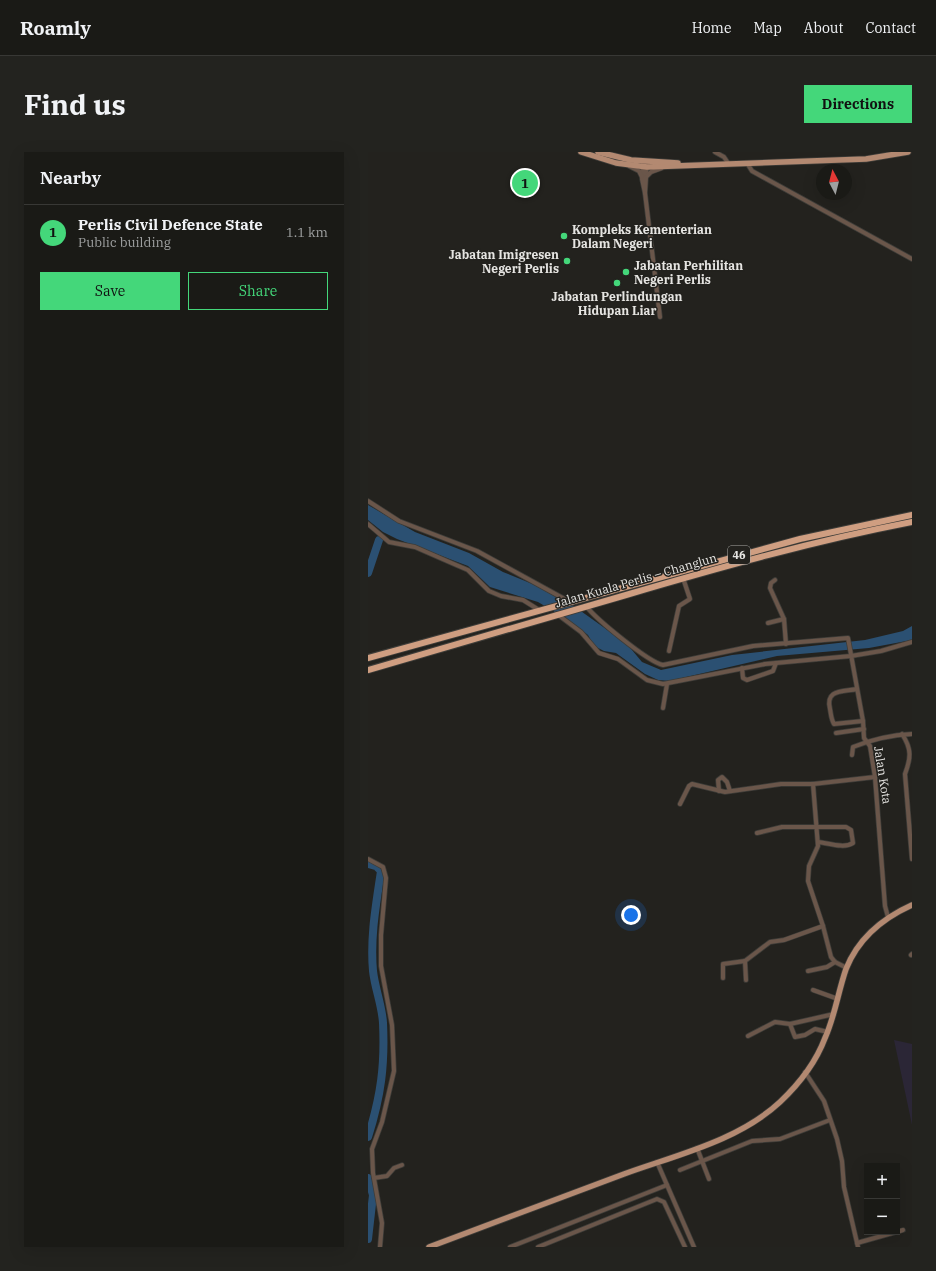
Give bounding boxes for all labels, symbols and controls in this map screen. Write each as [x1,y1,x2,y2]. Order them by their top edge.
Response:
text: Roamly [20,16,91,40]
text: Home [692,19,731,37]
text: Map [753,19,782,37]
text: About [804,19,843,37]
text: Contact [865,19,916,37]
button: Directions [804,85,912,123]
text: Find us [24,86,126,123]
north arrow [816,164,852,200]
text: Nearby [40,167,101,189]
pin: 1 [512,168,538,198]
text: Perlis Civil Defence State [78,215,263,234]
place label: Kompleks Kementerian Dalam Negeri [572,222,712,251]
text: 1 [49,224,57,241]
text: 1.1 km [286,224,328,241]
marker: Kompleks Kementerian Dalam Negeri [559,231,569,241]
text: Public building [78,234,171,251]
place label: Jabatan Imigresen Negeri Perlis [449,247,559,276]
marker: Jabatan Imigresen Negeri Perlis [562,256,572,266]
place label: Jabatan Perhilitan Negeri Perlis [634,258,743,287]
marker: Jabatan Perhilitan Negeri Perlis [621,267,631,277]
button: Save [40,272,180,310]
button: Share [188,272,328,310]
marker: Jabatan Perlindungan Hidupan Liar [612,278,622,288]
place label: Jabatan Perlindungan Hidupan Liar [552,289,683,318]
road number: 46 [728,546,750,564]
street label: Jalan Kuala Perlis – Changlun [554,550,719,610]
street label: Jalan Kota [871,745,895,805]
your location [621,905,641,925]
map controls [864,1163,900,1235]
button: + [864,1163,900,1199]
button: − [864,1199,900,1235]

